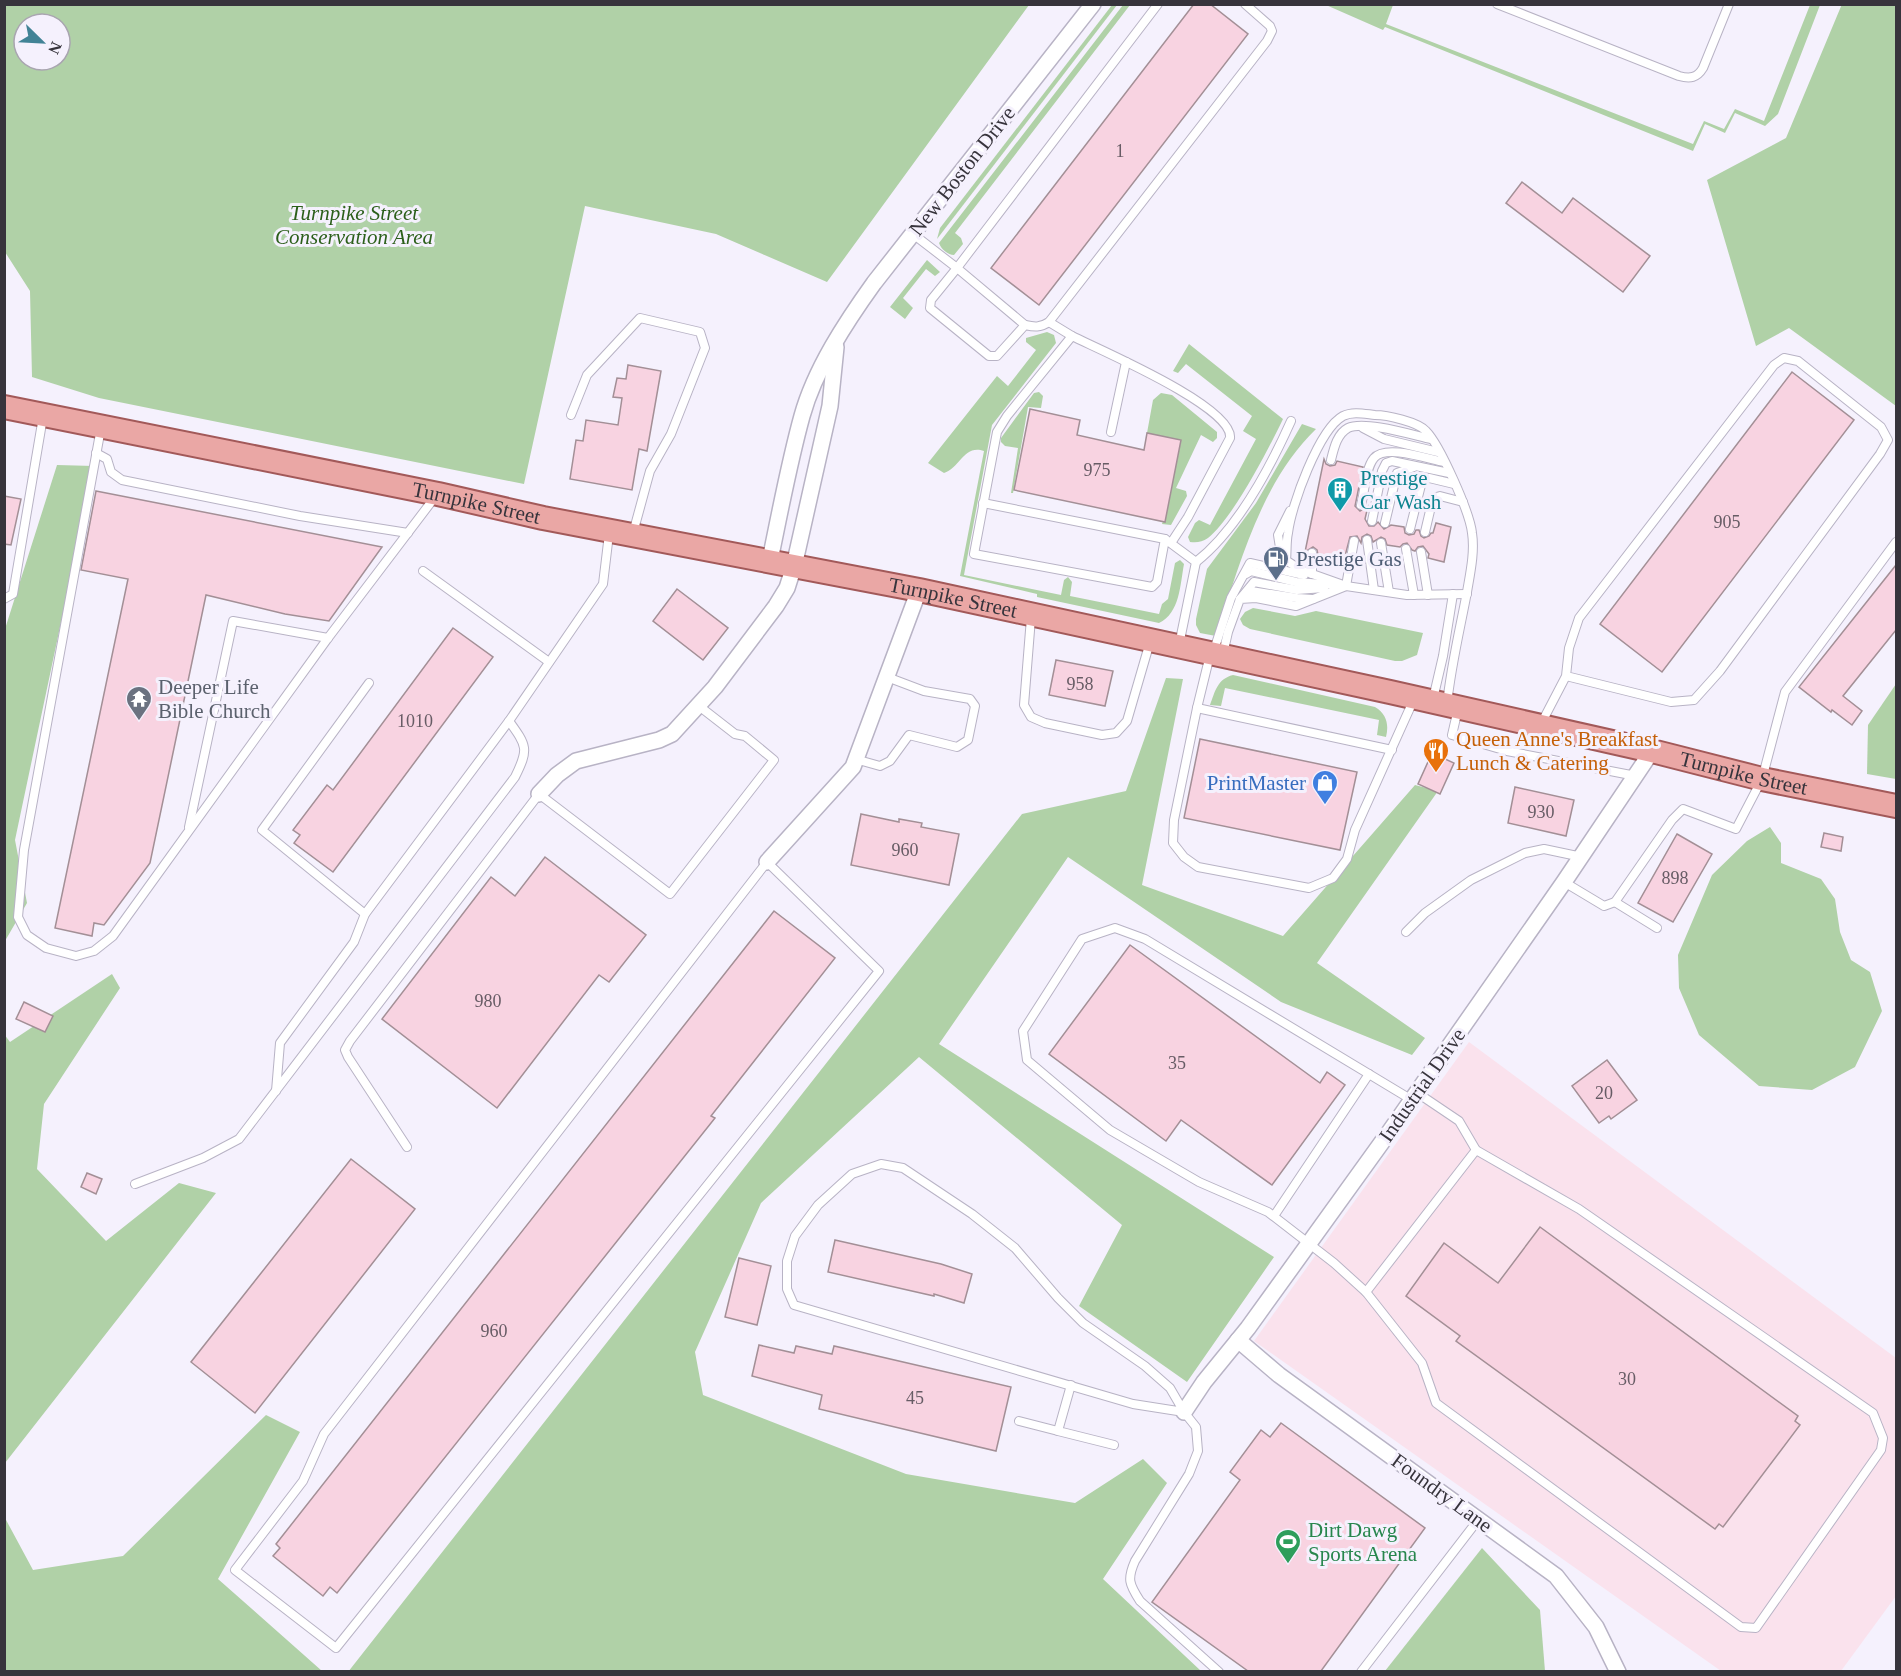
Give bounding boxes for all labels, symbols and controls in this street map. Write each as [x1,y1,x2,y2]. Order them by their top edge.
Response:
north arrow [12,12,72,72]
text: N [45,39,65,57]
street label: New Boston Drive [904,102,1020,240]
house number: 1 [1116,141,1125,161]
park label: Turnpike Street Conservation Area [275,201,433,249]
house number: 975 [1084,460,1111,480]
place label: Prestige Car Wash [1360,466,1442,514]
building icon: Prestige Car Wash [1325,475,1355,513]
street label: Turnpike Street [410,477,543,529]
house number: 905 [1714,512,1741,532]
fuel station icon: Prestige Gas [1261,544,1291,582]
place label: Prestige Gas [1296,547,1402,571]
street label: Turnpike Street [887,572,1020,623]
house number: 958 [1067,674,1094,694]
place label: Deeper Life Bible Church [158,675,271,723]
temple icon: Deeper Life Bible Church [124,684,154,722]
house number: 1010 [397,711,433,731]
place label: Queen Anne's Breakfast Lunch & Catering [1456,727,1658,775]
restaurant icon: Queen Anne's Breakfast Lunch & Catering [1421,736,1451,774]
street label: Turnpike Street [1677,747,1810,800]
shop icon: PrintMaster [1310,768,1340,806]
place label: PrintMaster [1207,771,1306,795]
house number: 930 [1528,802,1555,822]
house number: 960 [892,840,919,860]
house number: 898 [1662,868,1689,888]
house number: 980 [475,991,502,1011]
street label: Industrial Drive [1374,1023,1470,1147]
house number: 35 [1168,1053,1186,1073]
house number: 20 [1595,1083,1613,1103]
house number: 960 [481,1321,508,1341]
house number: 30 [1618,1369,1636,1389]
house number: 45 [906,1388,924,1408]
street label: Foundry Lane [1387,1448,1497,1538]
place label: Dirt Dawg Sports Arena [1308,1518,1418,1566]
sports icon: Dirt Dawg Sports Arena [1273,1527,1303,1565]

